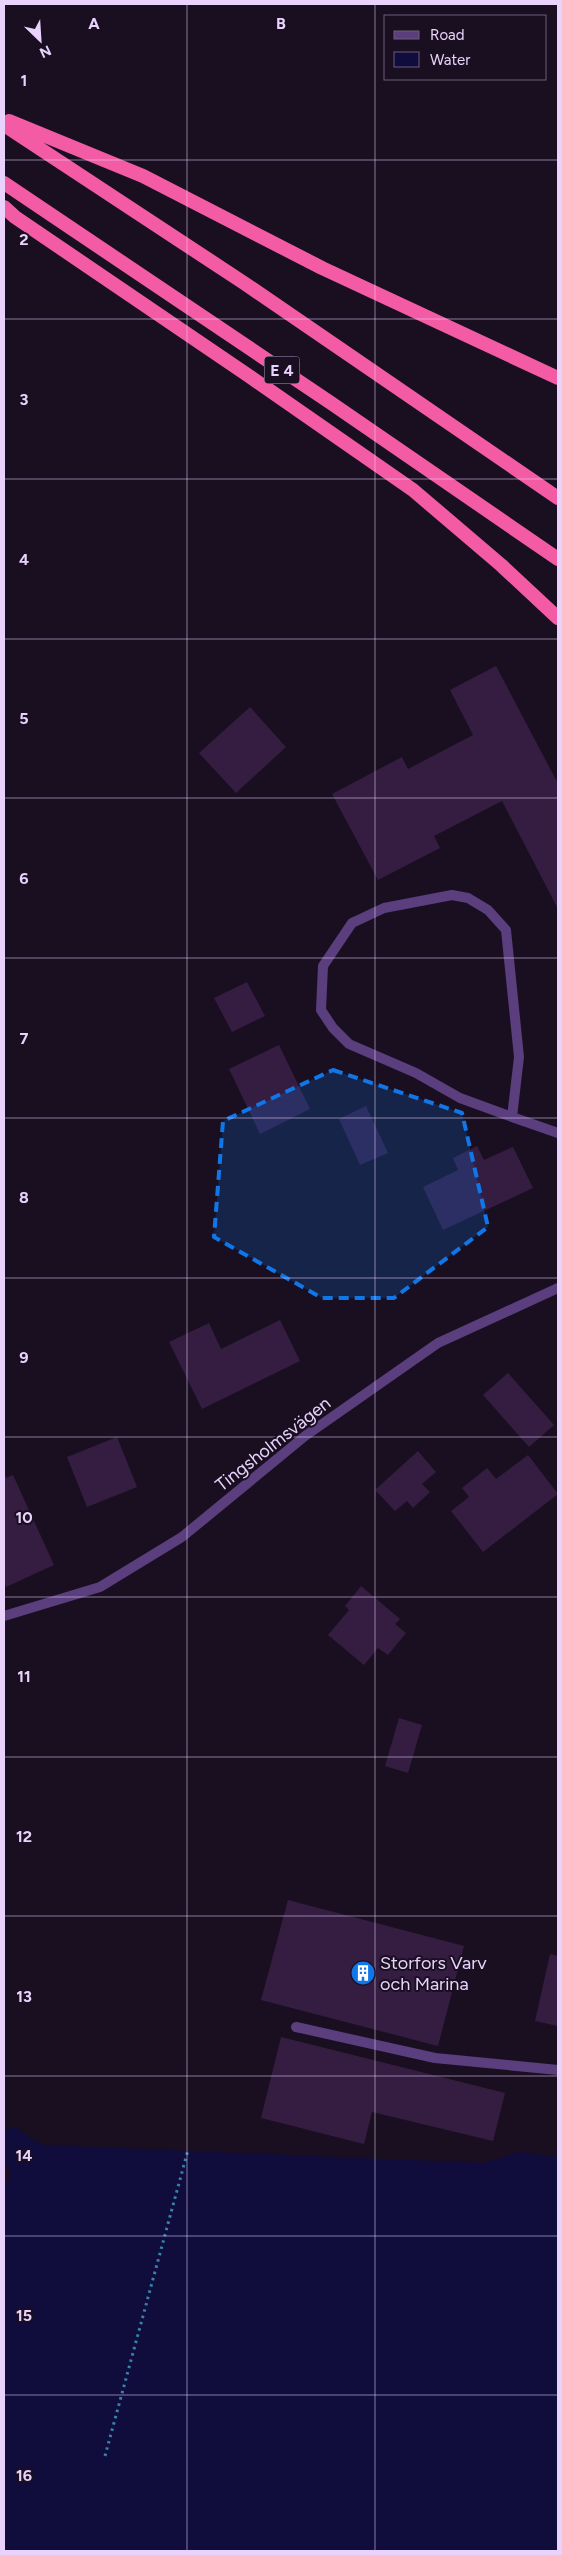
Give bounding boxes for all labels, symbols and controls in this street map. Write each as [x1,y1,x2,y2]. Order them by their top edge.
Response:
text: A [88,14,100,33]
text: B [276,14,286,33]
north arrow [15,15,65,65]
legend [384,15,547,80]
text: Road [430,26,465,44]
text: N [37,41,54,61]
text: Water [430,51,470,69]
text: 1 [21,71,27,90]
text: 2 [19,230,29,249]
road number: E 4 [264,356,300,384]
text: 3 [20,390,29,409]
text: 4 [19,550,29,569]
text: 5 [19,709,29,728]
text: 6 [19,869,29,888]
text: 7 [20,1029,29,1048]
text: 8 [19,1188,29,1207]
text: 9 [19,1348,29,1367]
street label: Tingsholmsvägen [211,1392,335,1496]
text: 10 [15,1508,33,1527]
text: 11 [17,1667,31,1686]
text: 12 [16,1827,32,1846]
place label: Storfors Varv och Marina [380,1952,487,1995]
building icon: Storfors Varv och Marina [350,1960,376,1986]
text: 13 [16,1987,32,2006]
text: 14 [16,2146,32,2165]
text: 15 [16,2306,32,2325]
text: 16 [16,2466,32,2485]

